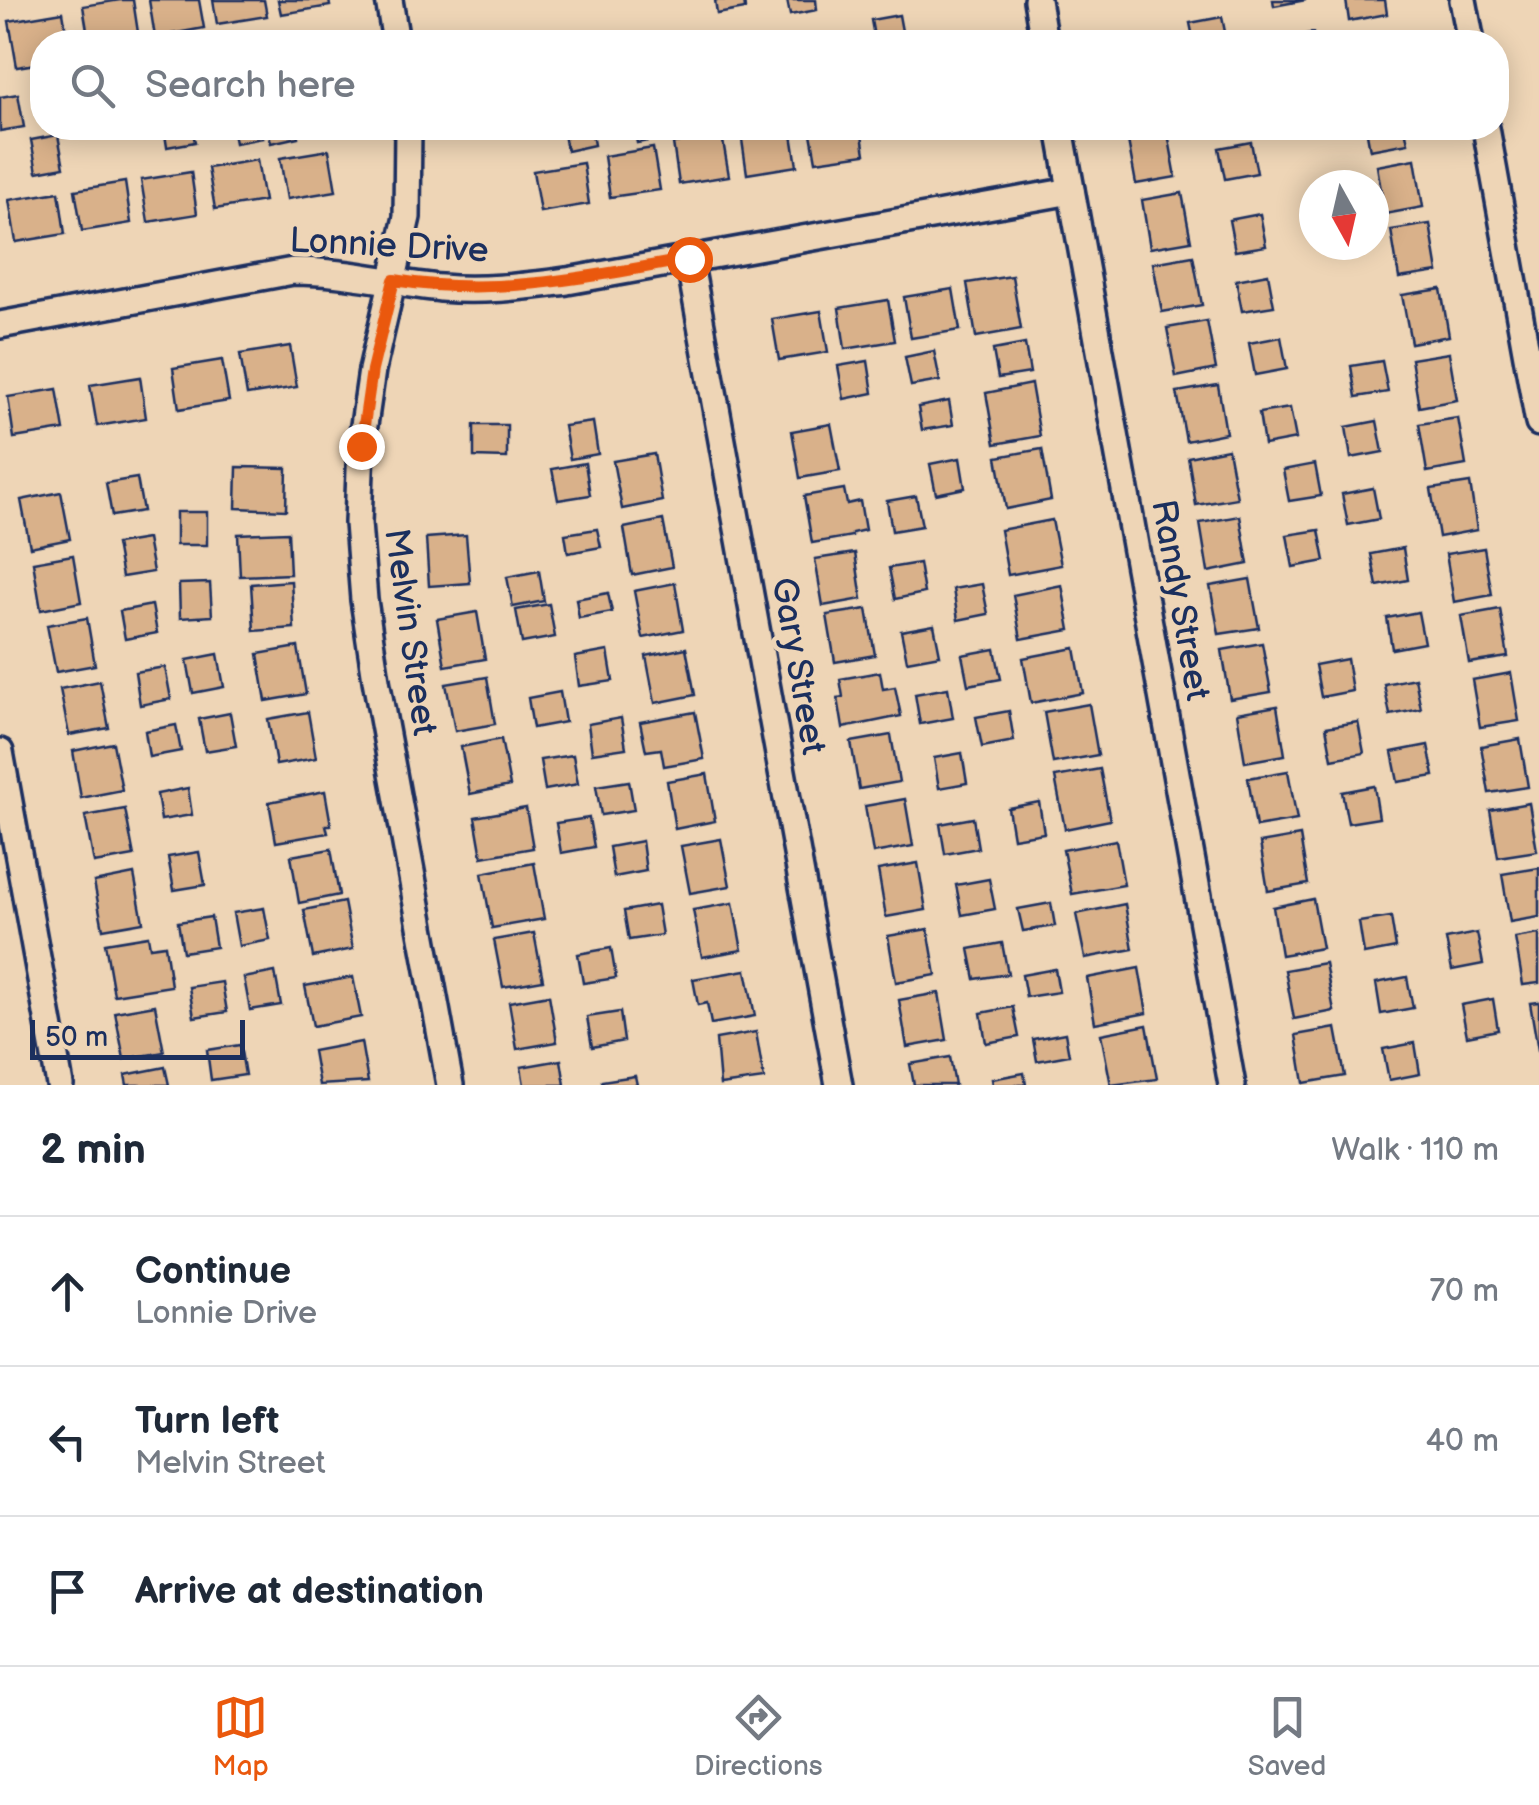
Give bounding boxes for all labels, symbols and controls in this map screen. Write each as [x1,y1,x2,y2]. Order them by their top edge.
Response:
search box [30,30,1509,140]
icon: search [65,58,120,113]
text: Search here [145,63,356,108]
north arrow [1299,170,1389,260]
street label: Lonnie Drive [288,219,490,273]
route start [667,237,713,283]
route end [339,424,385,470]
street label: Randy Street [1141,496,1219,704]
street label: Melvin Street [374,526,446,738]
street label: Gary Street [761,574,835,758]
scale bar [30,1015,245,1060]
text: 50 m [45,1021,108,1054]
text: 2 min [40,1125,146,1176]
text: Walk · 110 m [1331,1131,1499,1170]
text: Continue [135,1249,291,1294]
icon: ahead [40,1264,95,1319]
text: 70 m [1429,1272,1499,1311]
text: Lonnie Drive [135,1294,317,1333]
text: Turn left [135,1399,279,1444]
icon: left [40,1414,95,1469]
text: 40 m [1426,1422,1499,1461]
text: Melvin Street [135,1444,326,1483]
icon: arrive [40,1564,95,1619]
text: Arrive at destination [135,1569,484,1614]
tab: Map [213,1690,269,1783]
tab: Directions [694,1690,823,1783]
tab: Saved [1248,1690,1326,1783]

